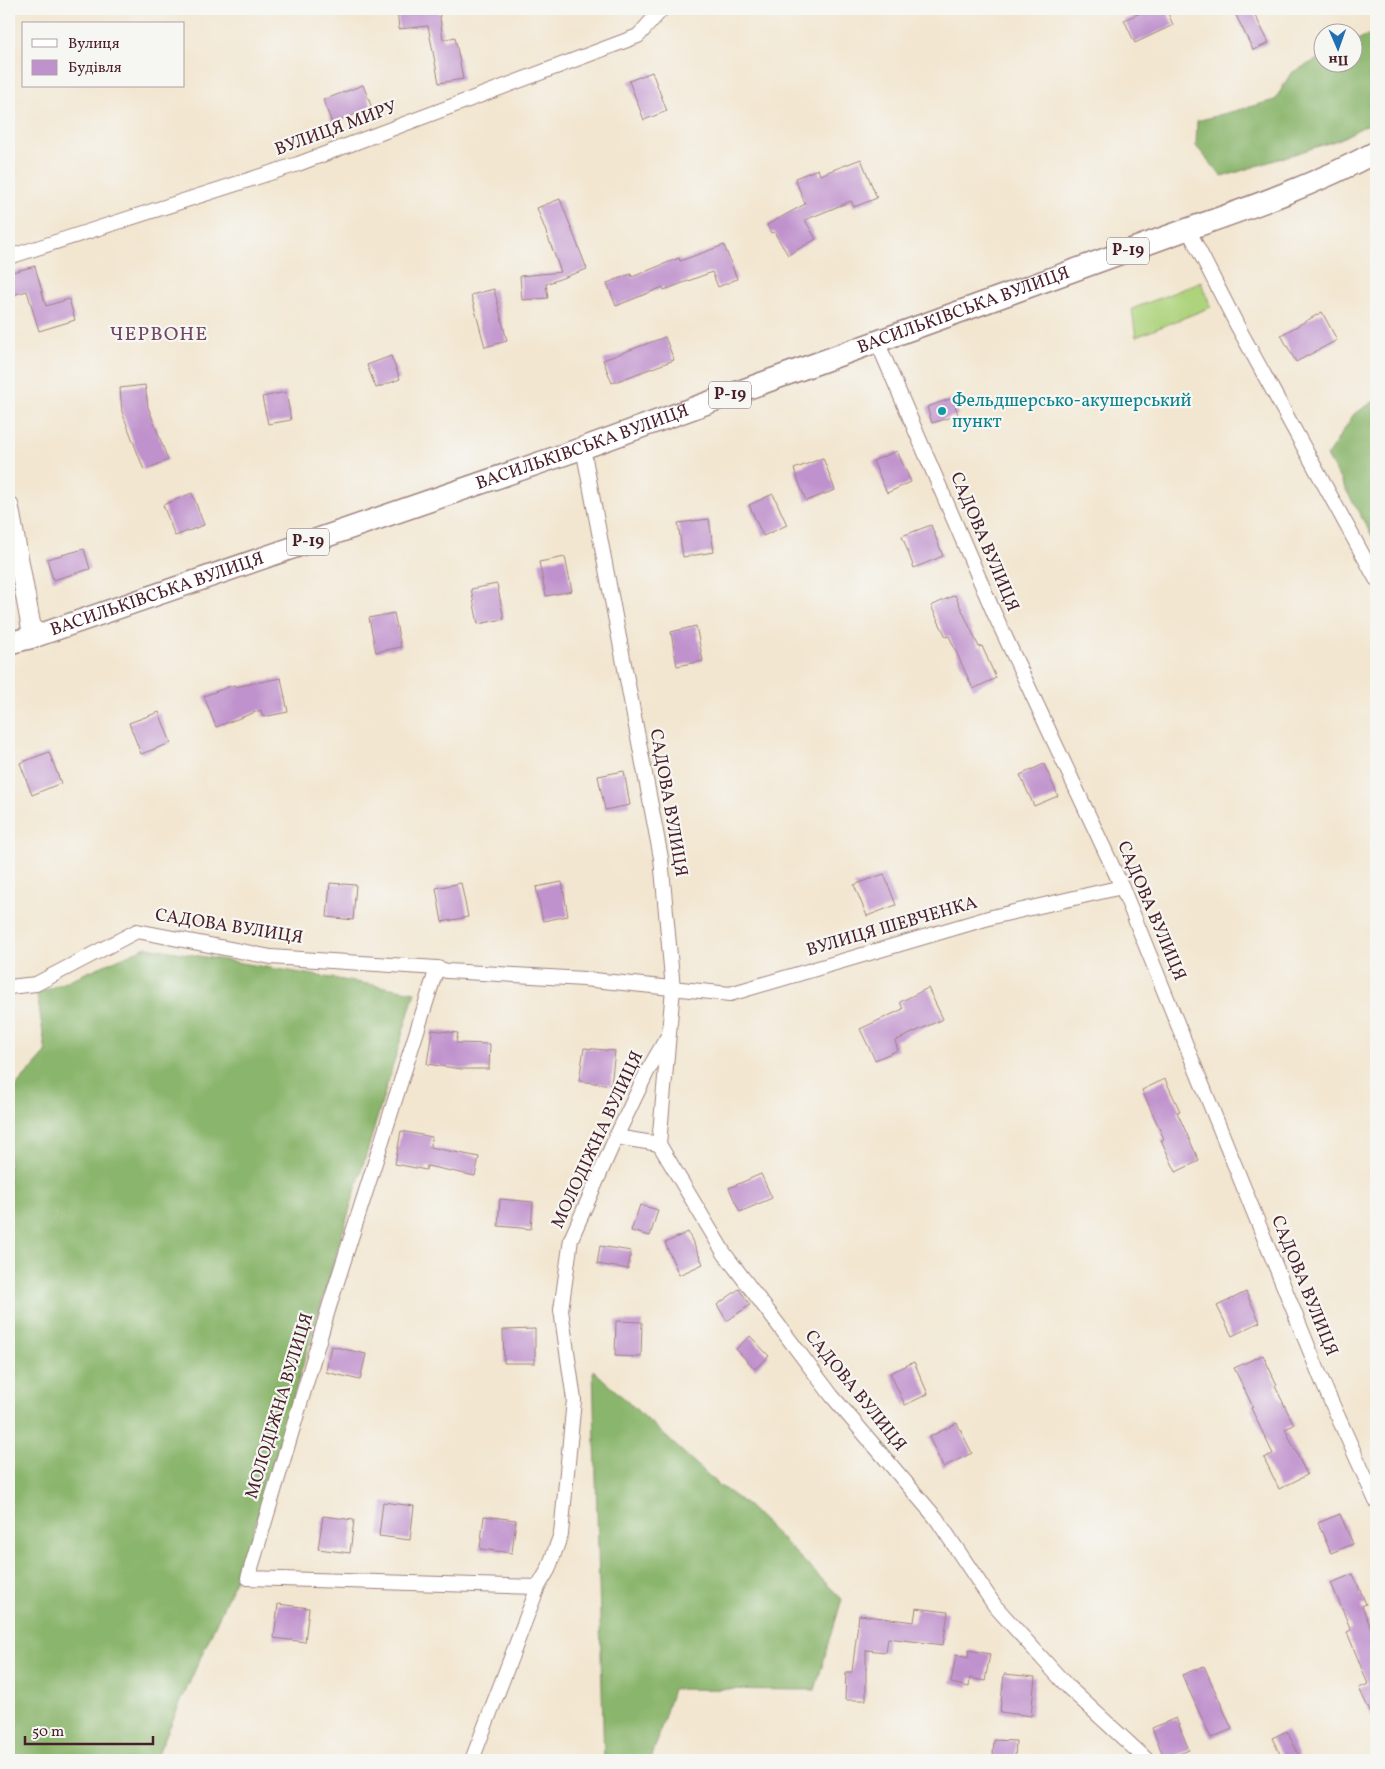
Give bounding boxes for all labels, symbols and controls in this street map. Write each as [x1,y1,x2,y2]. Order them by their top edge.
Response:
legend [22,22,185,88]
north arrow [1312,22,1362,72]
text: Вулиця [68,34,120,55]
text: Пн [1328,50,1349,69]
text: Будівля [68,58,122,79]
street label: ВУЛИЦЯ МИРУ [271,95,401,163]
road number: Р-19 [1107,238,1149,264]
street label: ВАСИЛЬКІВСЬКА ВУЛИЦЯ [854,260,1073,360]
district label: ЧЕРВОНЕ [110,321,208,349]
road number: Р-19 [709,382,751,408]
place label: Фельдшерсько-акушерський пункт [952,389,1191,435]
street label: ВАСИЛЬКІВСЬКА ВУЛИЦЯ [472,398,693,496]
marker: Фельдшерсько-акушерський пункт [936,405,948,417]
street label: САДОВА ВУЛИЦЯ [943,468,1025,616]
road number: Р-19 [287,528,329,556]
street label: ВАСИЛЬКІВСЬКА ВУЛИЦЯ [47,546,267,643]
street label: САДОВА ВУЛИЦЯ [643,727,693,879]
street label: САДОВА ВУЛИЦЯ [1110,837,1192,985]
street label: ВУЛИЦЯ ШЕВЧЕНКА [803,891,981,963]
street label: САДОВА ВУЛИЦЯ [153,903,305,951]
street label: МОЛОДІЖНА ВУЛИЦЯ [546,1047,650,1233]
street label: САДОВА ВУЛИЦЯ [1264,1212,1344,1360]
street label: МОЛОДІЖНА ВУЛИЦЯ [240,1310,320,1502]
street label: САДОВА ВУЛИЦЯ [798,1325,912,1457]
scale bar [25,1714,152,1746]
text: 50 m [32,1722,64,1743]

